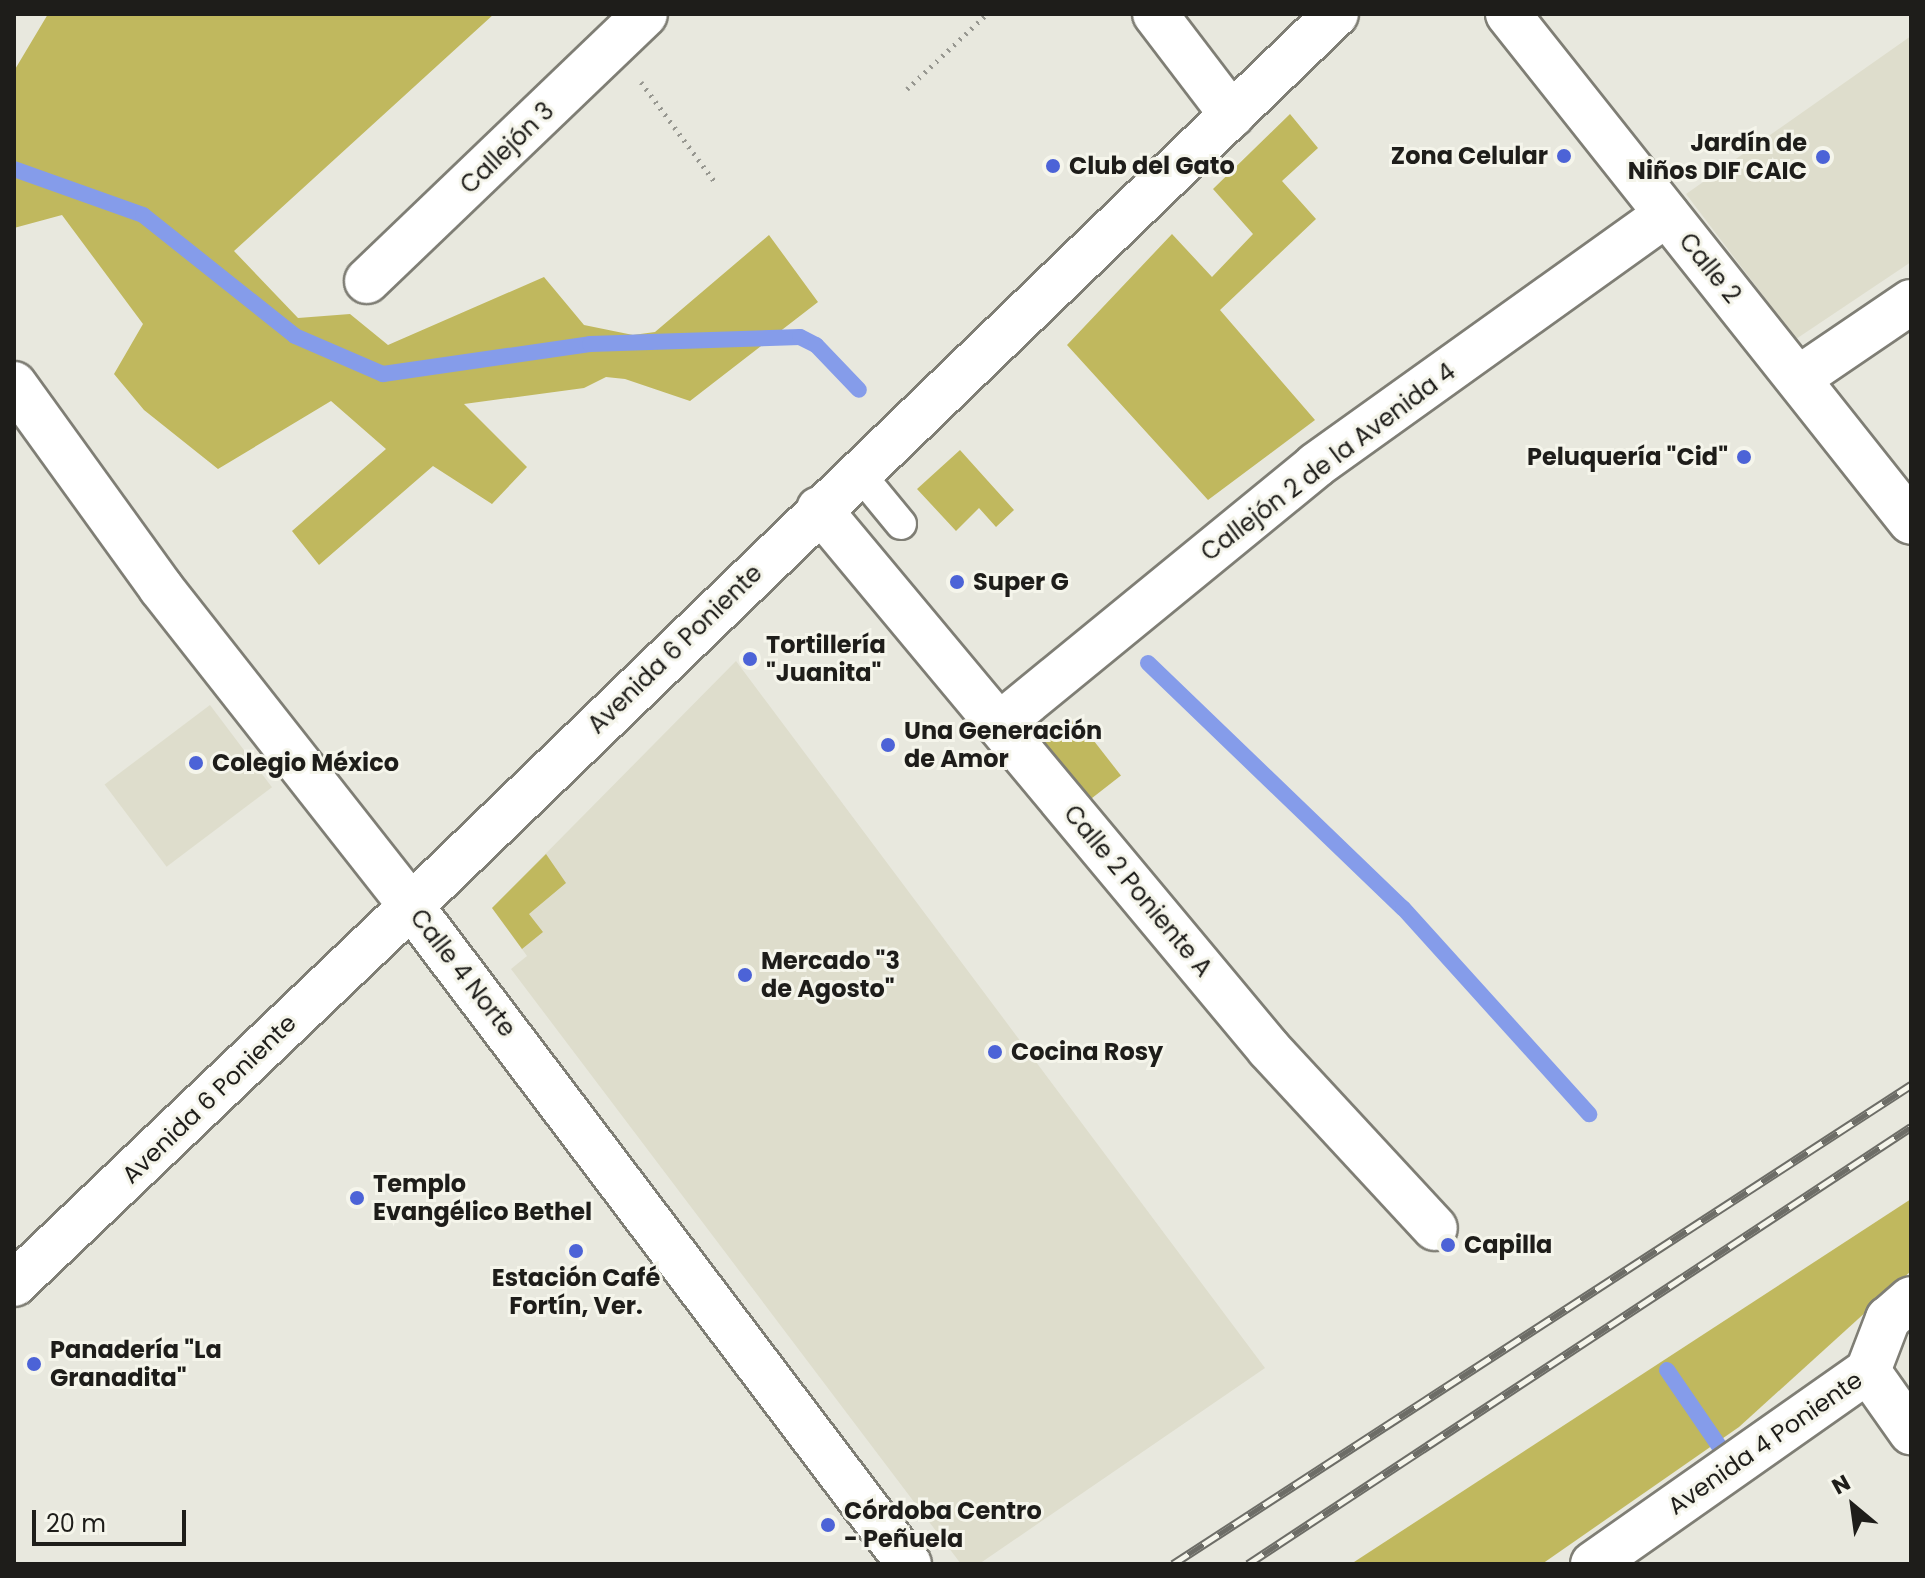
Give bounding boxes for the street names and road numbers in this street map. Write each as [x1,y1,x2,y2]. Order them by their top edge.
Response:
street label: Callejón 3 [454,96,560,200]
street label: Calle 2 [1673,227,1747,309]
street label: Callejón 2 de la Avenida 4 [1195,357,1461,567]
street label: Avenida 6 Poniente [582,559,768,739]
street label: Calle 2 Poniente A [1058,799,1218,983]
street label: Calle 4 Norte [404,903,522,1043]
street label: Avenida 6 Poniente [116,1009,302,1189]
street label: Avenida 4 Poniente [1662,1365,1868,1521]

